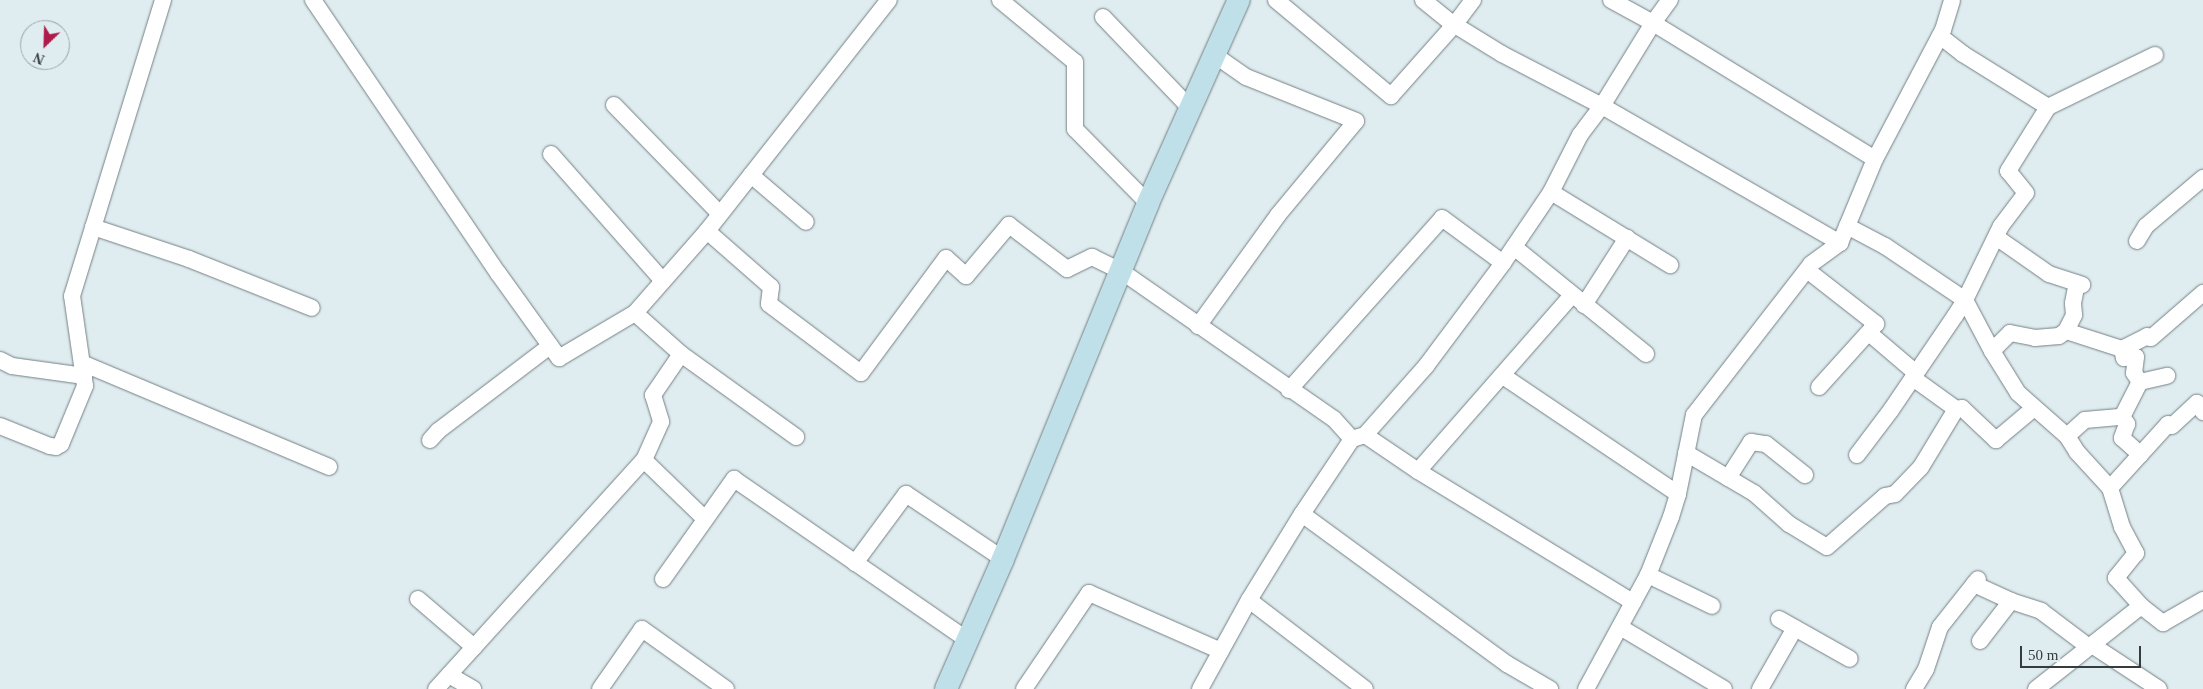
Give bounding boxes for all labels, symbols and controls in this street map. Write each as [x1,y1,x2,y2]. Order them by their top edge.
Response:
north arrow [20,20,70,70]
text: N [31,49,47,67]
scale bar [2023,636,2144,668]
text: 50 m [2028,647,2058,663]

